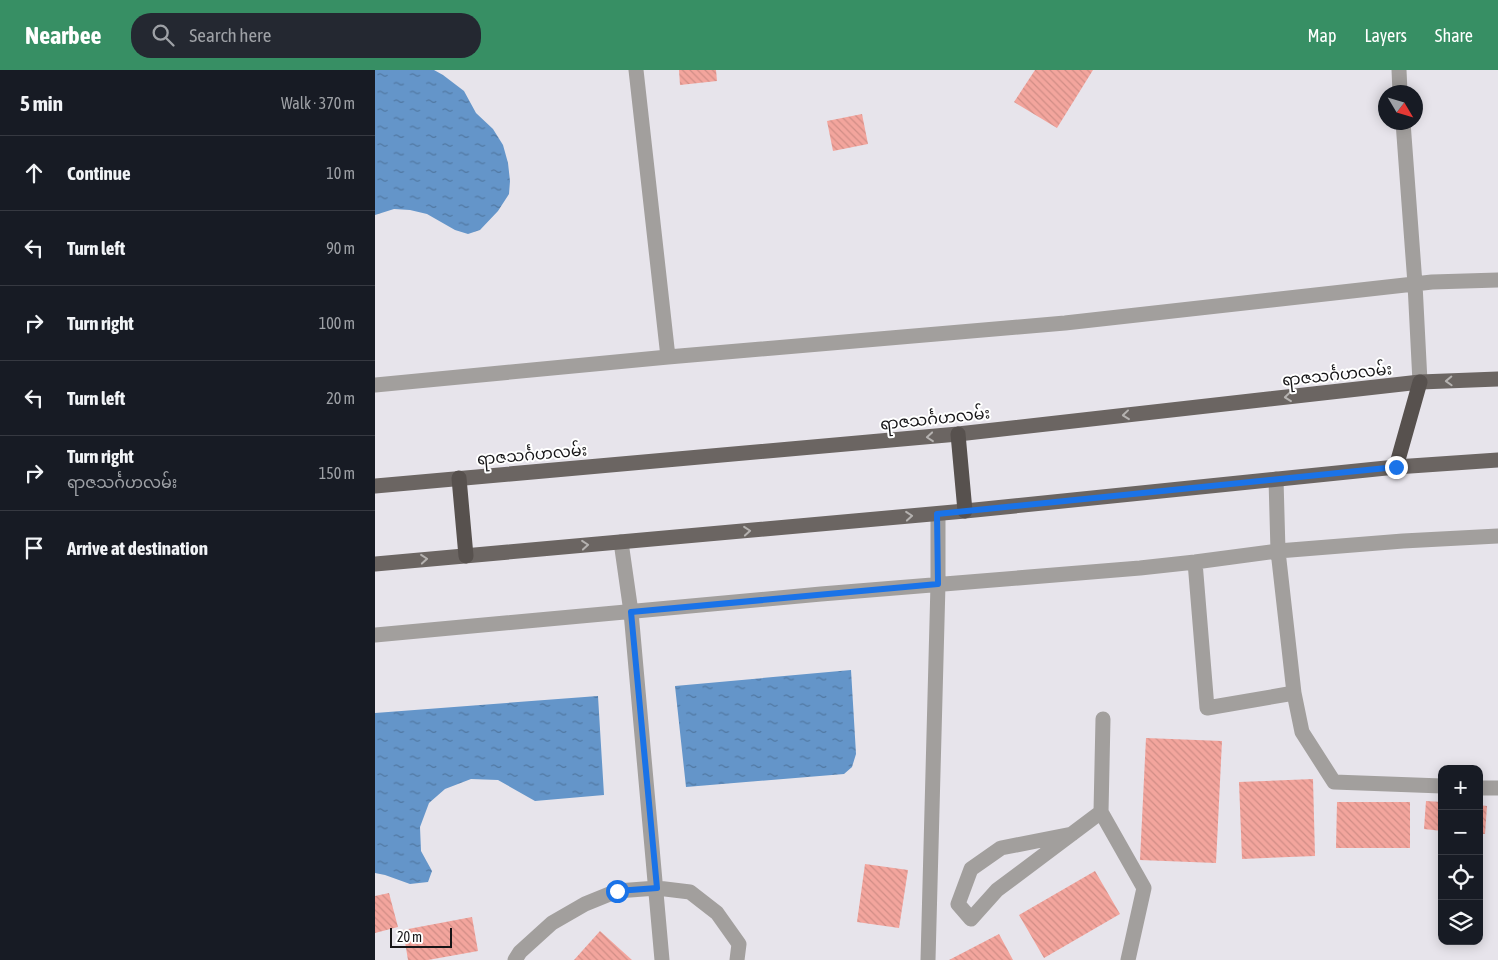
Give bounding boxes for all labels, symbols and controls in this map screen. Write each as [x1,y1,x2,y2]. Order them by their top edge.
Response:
search box [131,13,481,58]
icon: search [149,21,177,49]
text: Nearbee [25,22,101,49]
text: Search here [189,24,271,46]
text: Map [1307,25,1336,46]
text: Layers [1364,25,1407,46]
text: Share [1435,25,1473,46]
north arrow [1378,85,1423,130]
text: 5 min [20,91,63,115]
text: Walk · 370 m [281,94,355,112]
icon: ahead [20,159,48,187]
text: Continue [67,162,131,184]
text: 10 m [326,164,355,182]
icon: left [20,234,48,262]
text: Turn left [67,237,125,259]
text: 90 m [326,239,355,257]
icon: right [20,309,48,337]
text: Turn right [67,312,134,334]
text: 100 m [319,314,355,332]
street label: ရာဇသင်္ဂဟလမ်း [1281,357,1393,394]
one-way arrow [1445,376,1453,386]
icon: left [20,384,48,412]
text: Turn left [67,387,125,409]
text: 20 m [326,389,355,407]
one-way arrow [1283,391,1291,402]
street label: ရာဇသင်္ဂဟလမ်း [879,401,991,438]
one-way arrow [1122,409,1130,420]
one-way arrow [926,431,934,442]
street label: ရာဇသင်္ဂဟလမ်း [476,438,588,473]
text: Turn right [67,445,134,467]
route end [1385,456,1408,479]
icon: right [20,459,48,487]
text: 150 m [319,464,355,482]
text: ရာဇသင်္ဂဟလမ်း [67,473,177,491]
one-way arrow [905,511,913,522]
one-way arrow [744,525,752,536]
icon: arrive [20,534,48,562]
text: Arrive at destination [67,537,208,559]
one-way arrow [582,540,590,551]
one-way arrow [420,554,428,565]
map controls [1438,765,1483,945]
button: + [1438,765,1483,810]
button: − [1438,810,1483,855]
button: locate [1438,855,1483,900]
route start [606,880,629,903]
button: layers [1438,900,1483,945]
scale bar [390,925,453,948]
text: 20 m [397,929,422,945]

